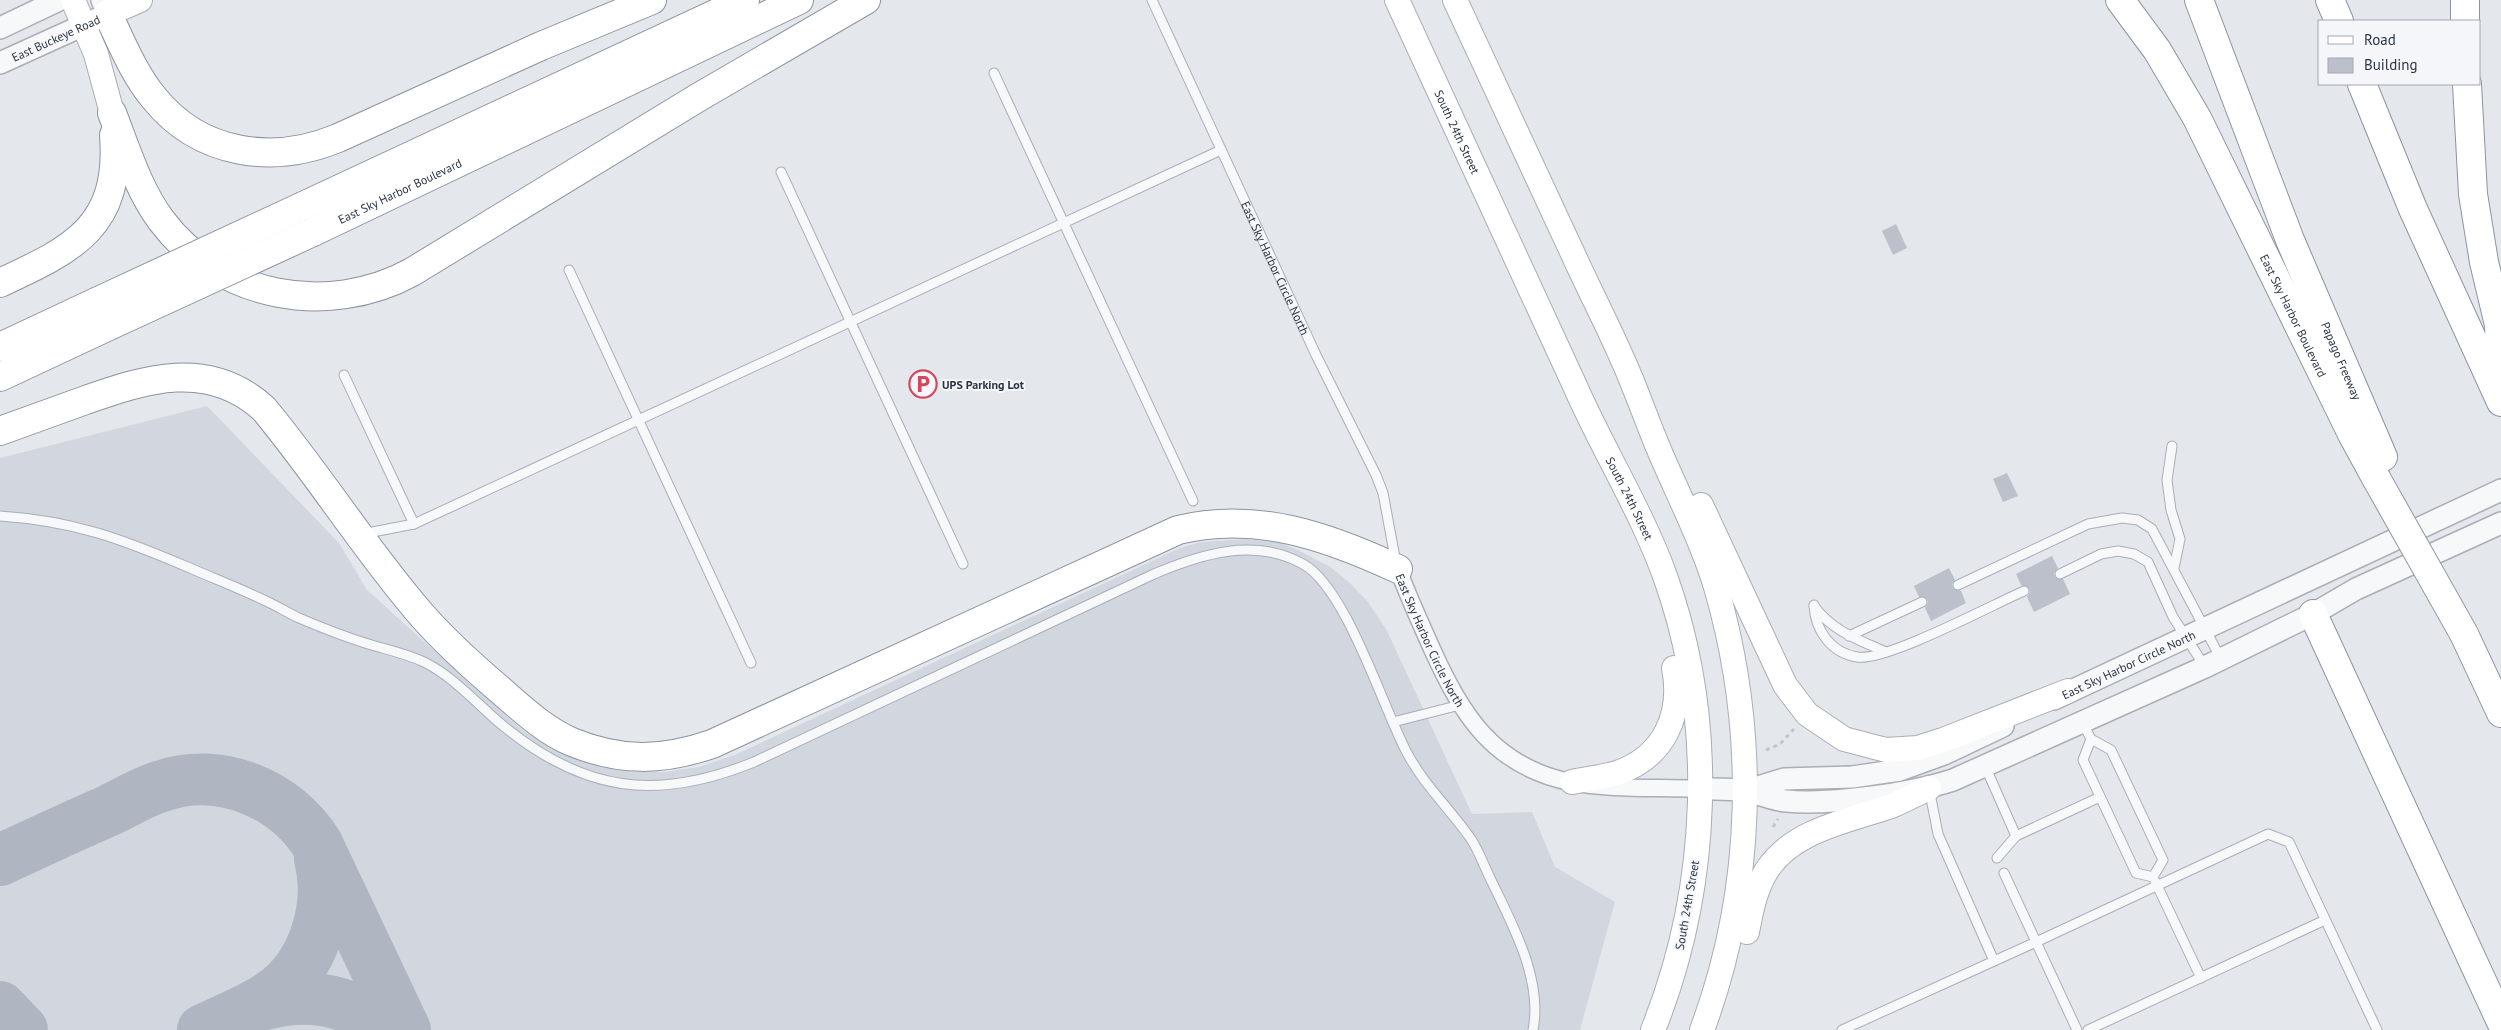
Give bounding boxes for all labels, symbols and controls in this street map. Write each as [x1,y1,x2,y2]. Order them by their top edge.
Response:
street label: East Buckeye Road [9,11,102,64]
legend [2318,20,2481,85]
text: Road [2364,30,2396,49]
text: Building [2364,55,2418,74]
street label: South 24th Street [1432,87,1484,176]
street label: East Sky Harbor Boulevard [335,155,464,227]
street label: East Sky Harbor Circle North [1238,199,1313,337]
street label: East Sky Harbor Boulevard [2257,251,2330,379]
street label: Papago Freeway [2318,319,2365,402]
parking icon: UPS Parking Lot [908,369,938,399]
place label: UPS Parking Lot [942,377,1025,392]
street label: South 24th Street [1603,454,1657,542]
street label: East Sky Harbor Circle North [1393,571,1468,710]
street label: East Sky Harbor Circle North [2059,627,2197,702]
street label: South 24th Street [1672,859,1702,951]

